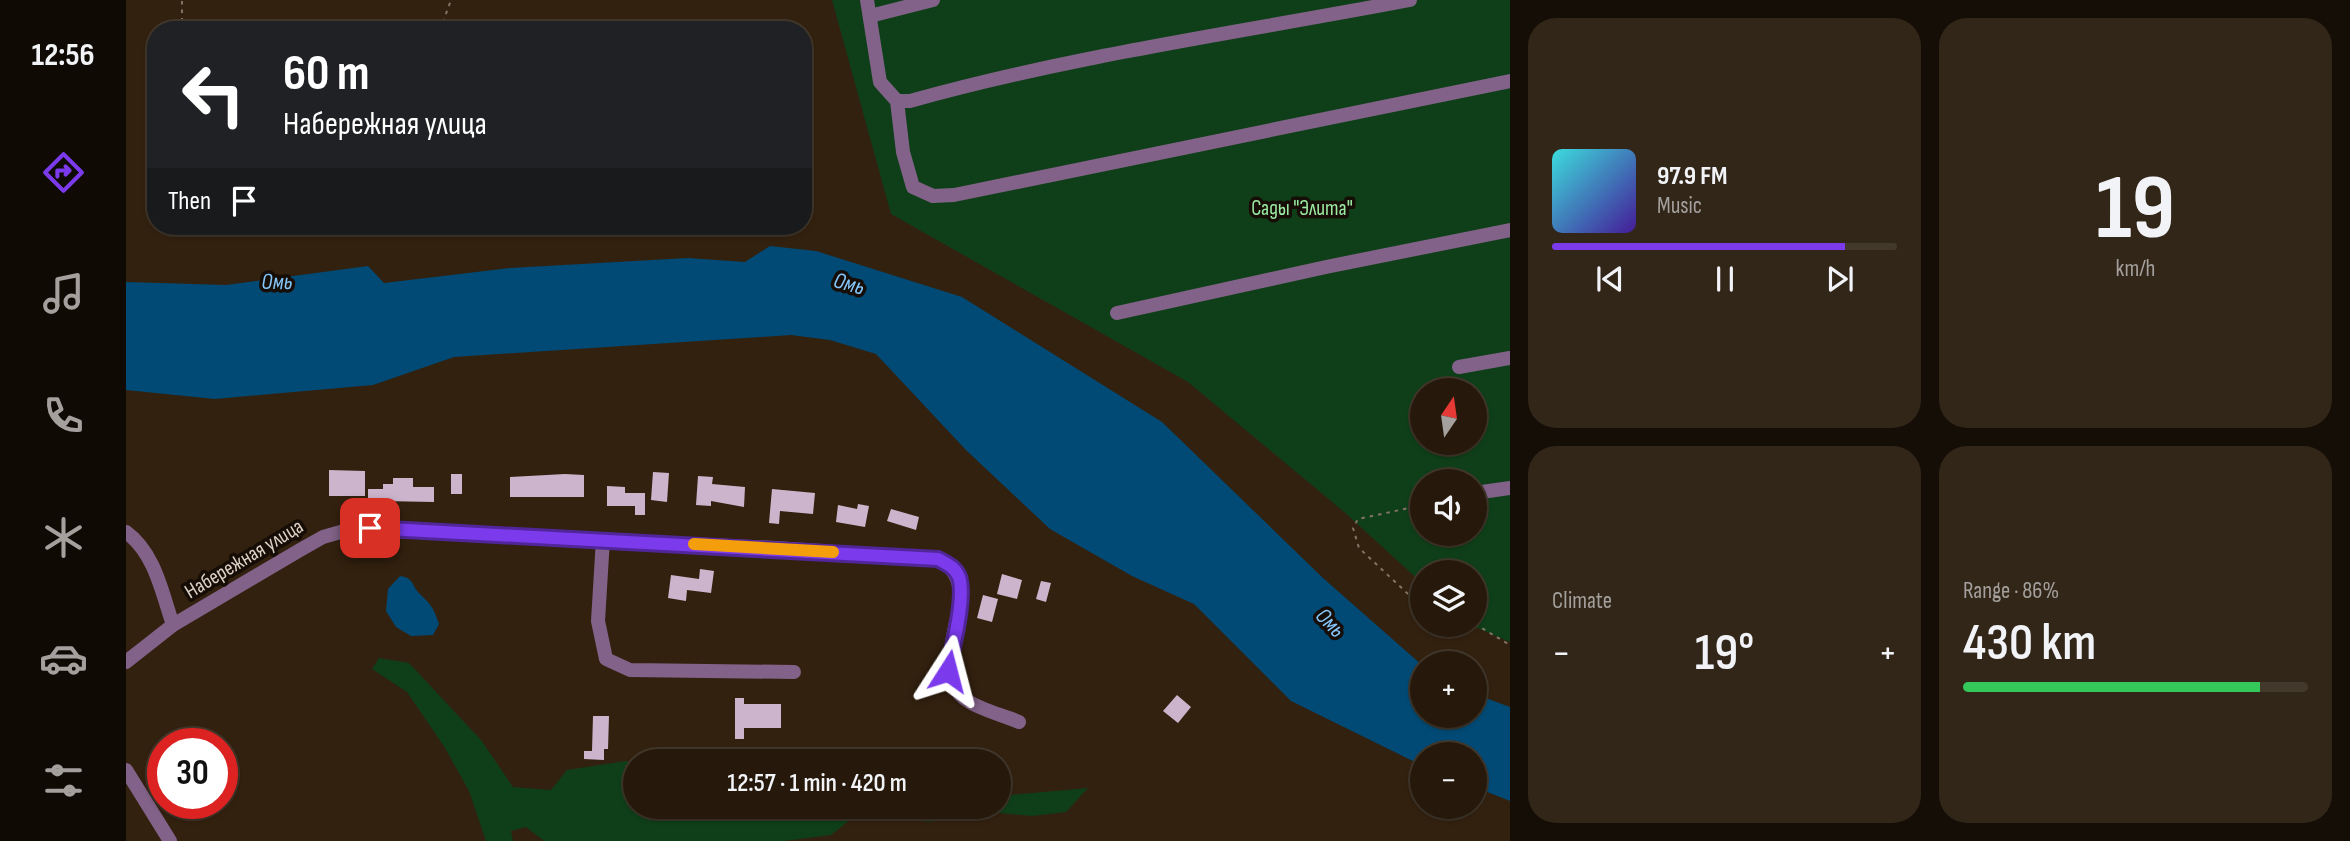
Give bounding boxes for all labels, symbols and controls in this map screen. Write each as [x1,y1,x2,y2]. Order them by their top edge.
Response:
text: 12:56 [31,36,95,75]
text: 60 m [283,45,370,104]
icon: left [168,49,259,140]
text: Набережная улица [283,105,487,144]
icon: directions [39,148,88,197]
text: 19 [2096,155,2175,264]
text: 97.9 FM [1657,161,1728,192]
icon: arrive [225,182,263,220]
text: Then [168,186,211,217]
text: Music [1657,192,1702,220]
park label: Сады "Элита" [1251,196,1353,221]
text: km/h [2116,255,2155,283]
icon: previous [1591,260,1629,298]
icon: pause [1706,260,1744,298]
icon: next [1821,260,1859,298]
water label: Омь [830,266,868,302]
water label: Омь [261,268,293,296]
icon: music [39,269,88,318]
north arrow [1410,378,1488,455]
map controls [1410,378,1487,819]
icon: phone [39,391,88,440]
button: sound [1410,469,1487,546]
pin [340,498,400,558]
icon: arrive [351,509,389,547]
icon: climate [39,513,88,562]
street label: Набережная улица [180,514,308,604]
button: layers [1410,560,1487,637]
text: Range · 86% [1963,577,2059,605]
text: Climate [1552,587,1612,615]
water label: Омь [1309,602,1351,644]
text: 430 km [1963,612,2096,675]
text: 19° [1695,622,1754,685]
text: − [1552,631,1571,676]
text: + [1878,631,1897,676]
icon: car [39,634,88,683]
position arrow [911,634,985,708]
button: + [1410,651,1487,728]
speed limit sign: 30 [147,728,238,819]
button: − [1410,742,1487,819]
icon: filters [39,756,88,805]
text: 12:57 · 1 min · 420 m [727,768,907,799]

